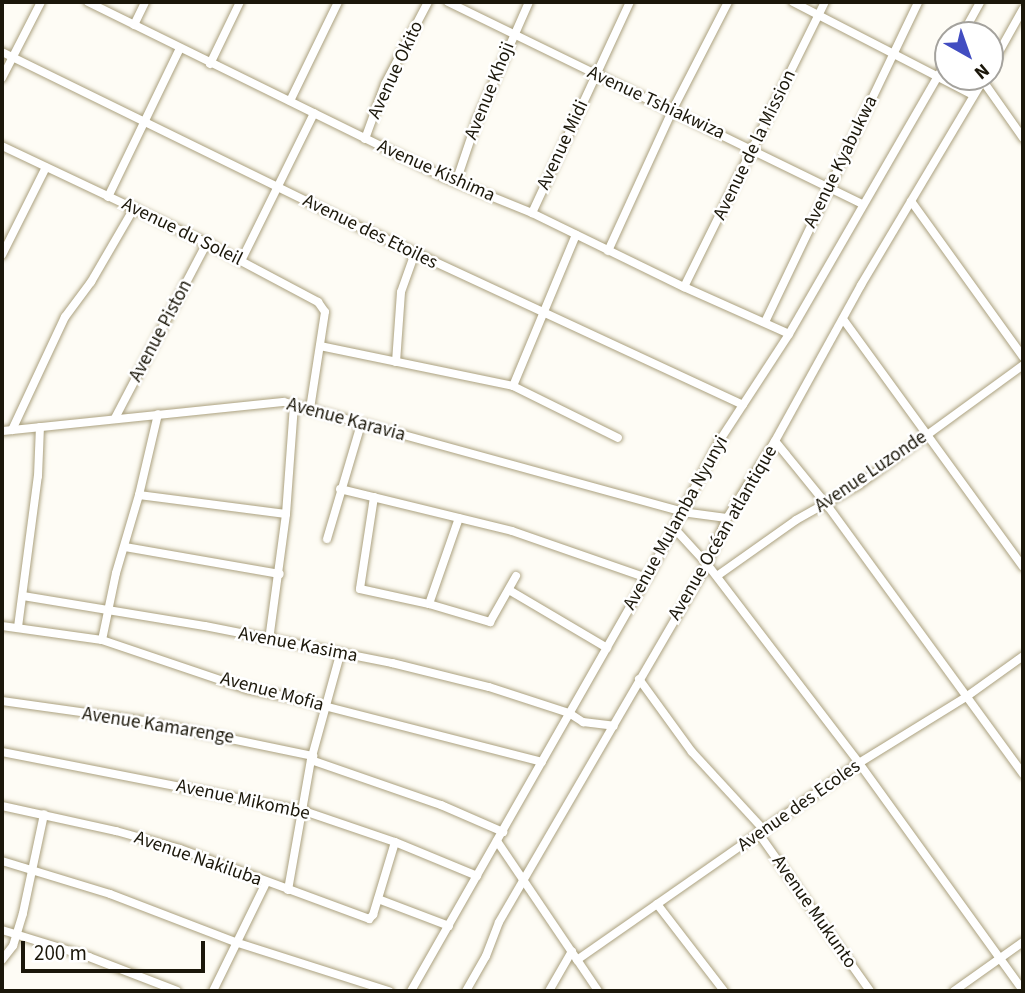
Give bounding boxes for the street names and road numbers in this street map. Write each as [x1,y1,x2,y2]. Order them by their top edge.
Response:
street label: Avenue Okito [363,17,429,123]
street label: Avenue Khoji [460,39,520,143]
street label: Avenue Tshiakwiza [584,61,728,145]
street label: Avenue de la Mission [709,66,801,224]
street label: Avenue Kyabukwa [799,92,883,232]
street label: Avenue Midi [532,97,594,193]
street label: Avenue Kishima [374,135,498,207]
street label: Avenue des Etoiles [299,190,441,274]
street label: Avenue du Soleil [118,193,246,271]
street label: Avenue Piston [125,276,197,386]
street label: Avenue Karavia [284,393,408,447]
street label: Avenue Luzonde [811,426,931,518]
street label: Avenue Mulamba Nyunyi [619,432,733,614]
street label: Avenue Océan atlantique [664,442,782,624]
street label: Avenue Kasima [236,622,360,668]
street label: Avenue Mofia [218,667,326,717]
street label: Avenue Kamarenge [81,703,235,749]
street label: Avenue des Ecoles [733,755,865,857]
street label: Avenue Mikombe [174,775,312,825]
street label: Avenue Nakiluba [131,827,265,891]
street label: Avenue Mukunto [767,851,861,973]

